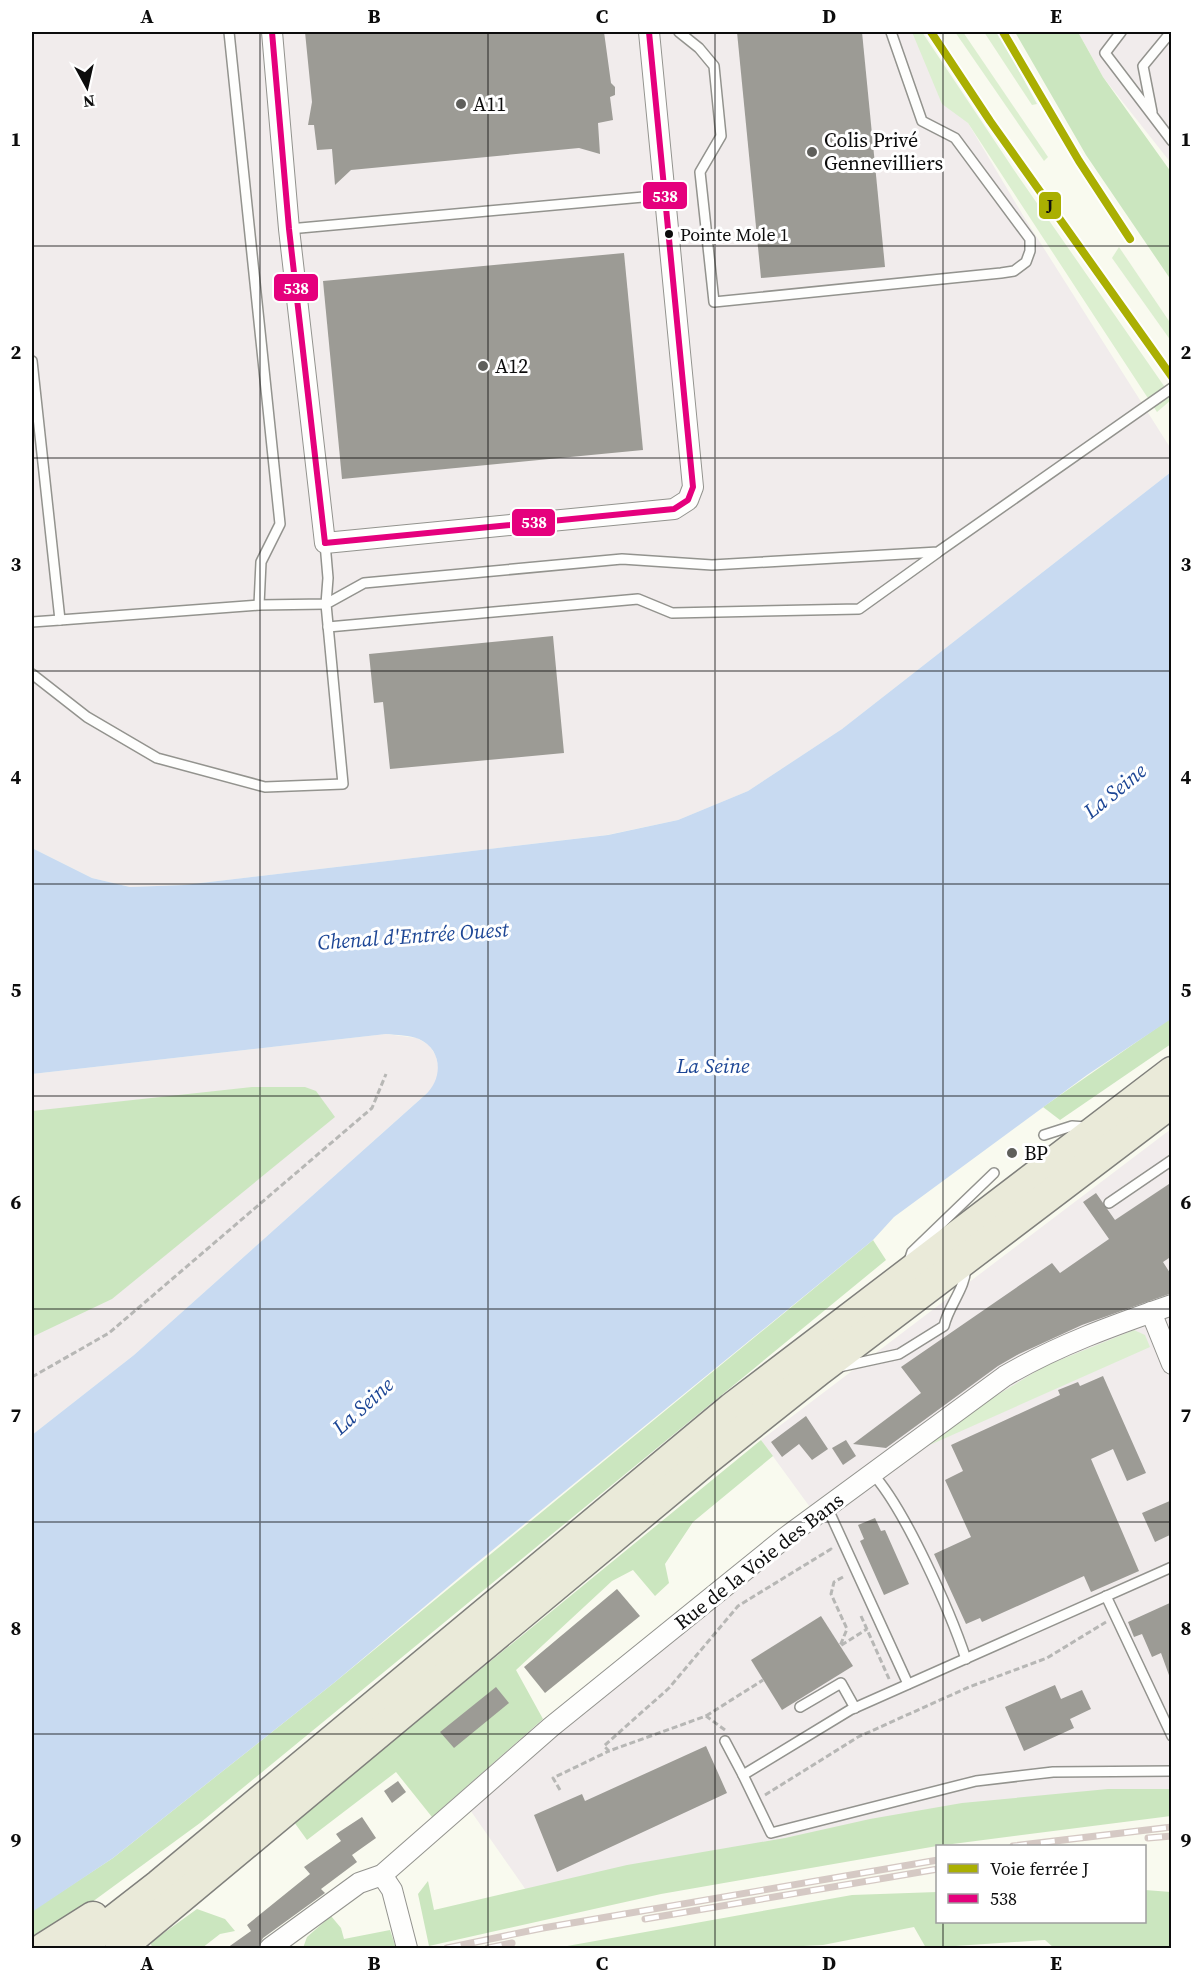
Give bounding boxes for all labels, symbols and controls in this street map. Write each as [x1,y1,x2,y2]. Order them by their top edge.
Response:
text: A [140,2,154,30]
text: B [367,2,381,30]
text: C [596,2,608,30]
text: D [822,2,836,30]
text: E [1050,2,1062,30]
north arrow [57,57,117,117]
text: N [81,90,96,114]
place label: A11 [473,90,506,118]
marker: A11 [454,97,468,111]
text: 1 [11,125,21,153]
text: 1 [1181,125,1191,153]
place label: Colis Privé Gennevilliers [824,126,943,177]
marker: Colis Privé Gennevilliers [805,145,819,159]
line badge: 538 [642,181,688,210]
text: 538 [652,185,678,207]
line badge: J [1038,191,1062,220]
text: J [1046,194,1053,216]
place label: Pointe Mole 1 [680,222,789,247]
marker: Pointe Mole 1 [663,228,675,240]
line badge: 538 [273,273,319,302]
text: 538 [283,277,309,299]
text: 2 [11,338,22,366]
text: 2 [1181,338,1192,366]
place label: A12 [495,352,528,380]
marker: A12 [476,359,490,373]
line badge: 538 [511,508,556,537]
text: 538 [521,511,547,533]
text: 3 [11,550,22,578]
text: 3 [1181,550,1192,578]
water label: La Seine [1076,756,1153,826]
text: 4 [11,763,22,791]
text: 4 [1181,763,1192,791]
water label: Chenal d'Entrée Ouest [316,914,511,957]
text: 5 [11,976,22,1004]
text: 5 [1181,976,1192,1004]
water label: La Seine [675,1051,750,1080]
place label: BP [1024,1139,1048,1167]
marker: BP [1005,1146,1019,1160]
text: 6 [11,1188,22,1216]
text: 6 [1181,1188,1192,1216]
water label: La Seine [325,1370,400,1442]
text: 7 [11,1401,22,1429]
text: 7 [1181,1401,1192,1429]
street label: Rue de la Voie des Bans [669,1486,849,1636]
text: 8 [11,1614,21,1642]
text: 8 [1181,1614,1191,1642]
text: 9 [11,1826,22,1854]
text: 9 [1181,1826,1192,1854]
legend [936,1845,1146,1923]
text: Voie ferrée J [990,1856,1089,1881]
text: 538 [990,1886,1017,1911]
text: A [140,1949,154,1977]
text: B [367,1949,381,1977]
text: C [596,1949,608,1977]
text: D [822,1949,836,1977]
text: E [1050,1949,1062,1977]

